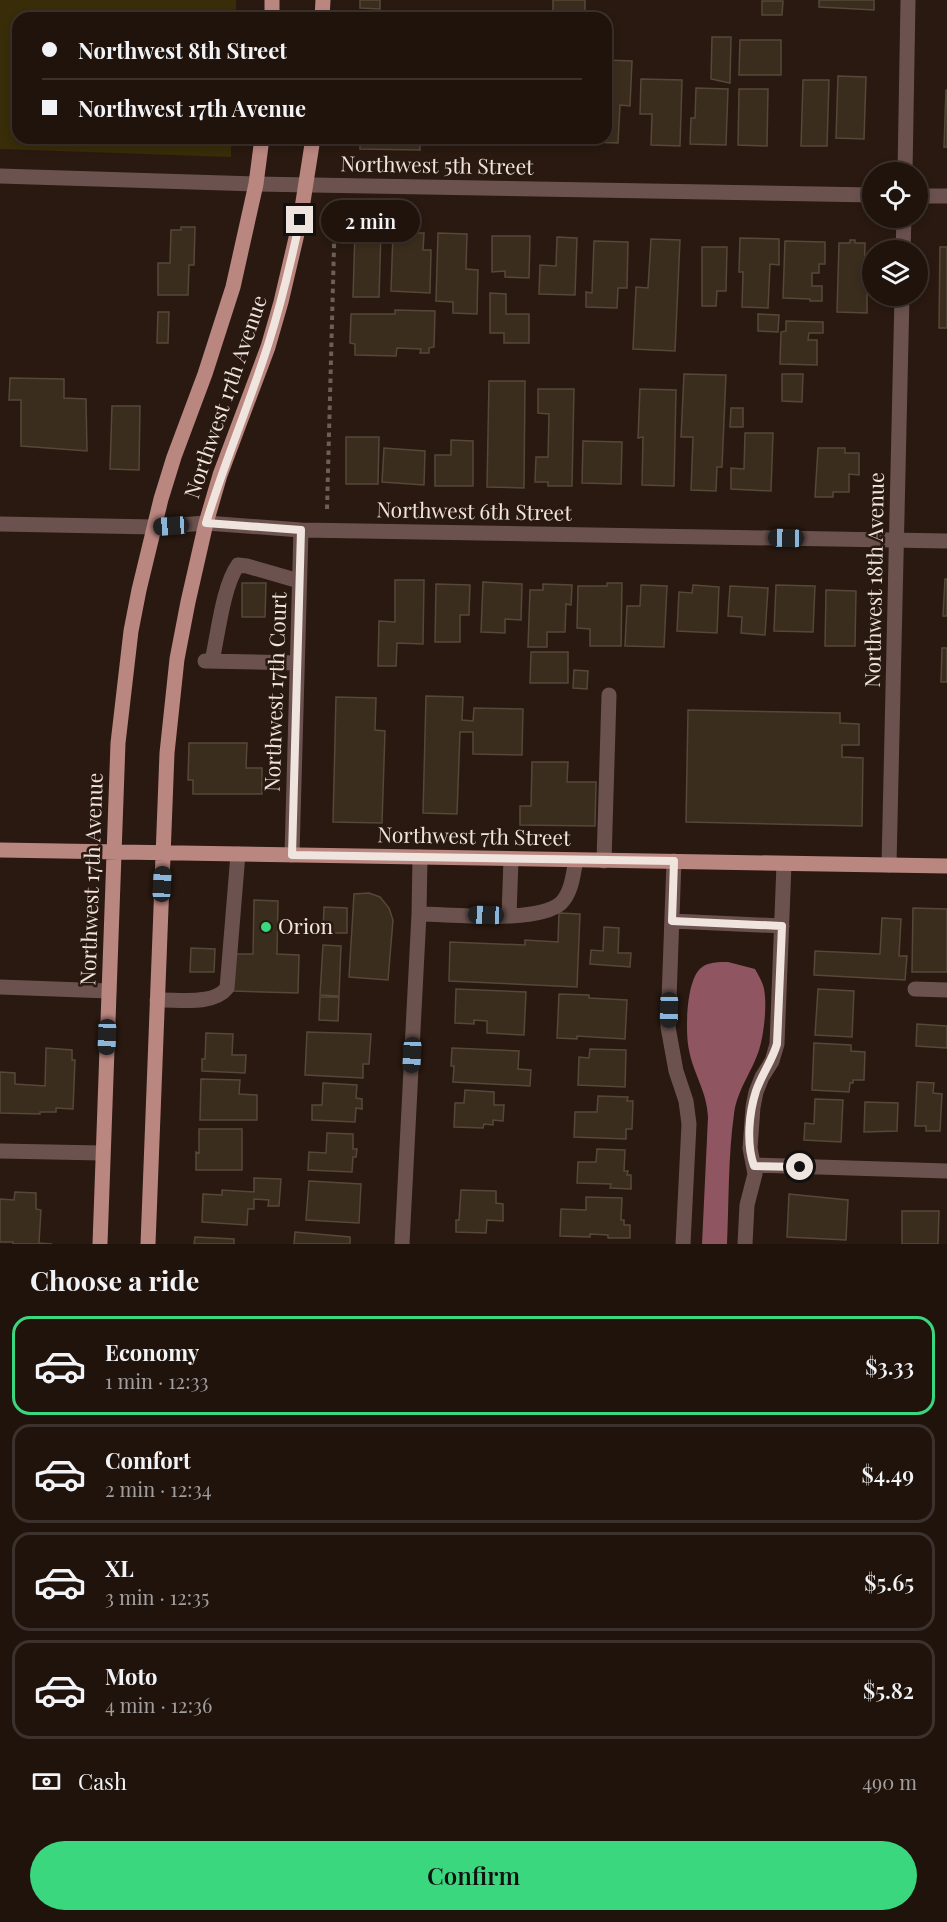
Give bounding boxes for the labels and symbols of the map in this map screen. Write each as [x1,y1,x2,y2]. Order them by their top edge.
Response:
street label: Northwest 5th Street [340,148,534,180]
callout: 2 min [321,199,420,241]
route end [286,206,313,233]
street label: Northwest 17th Avenue [176,291,272,502]
street label: Northwest 18th Avenue [857,472,889,688]
street label: Northwest 6th Street [376,494,573,526]
car [152,516,190,536]
car [768,529,804,547]
street label: Northwest 17th Court [257,591,291,792]
street label: Northwest 17th Avenue [72,772,108,986]
street label: Northwest 7th Street [377,819,571,851]
car [152,866,172,902]
car [468,905,504,925]
place label: Orion [278,911,334,939]
marker: Orion [259,920,273,934]
car [660,992,678,1028]
car [97,1019,117,1055]
car [402,1037,422,1073]
route start [786,1153,813,1180]

